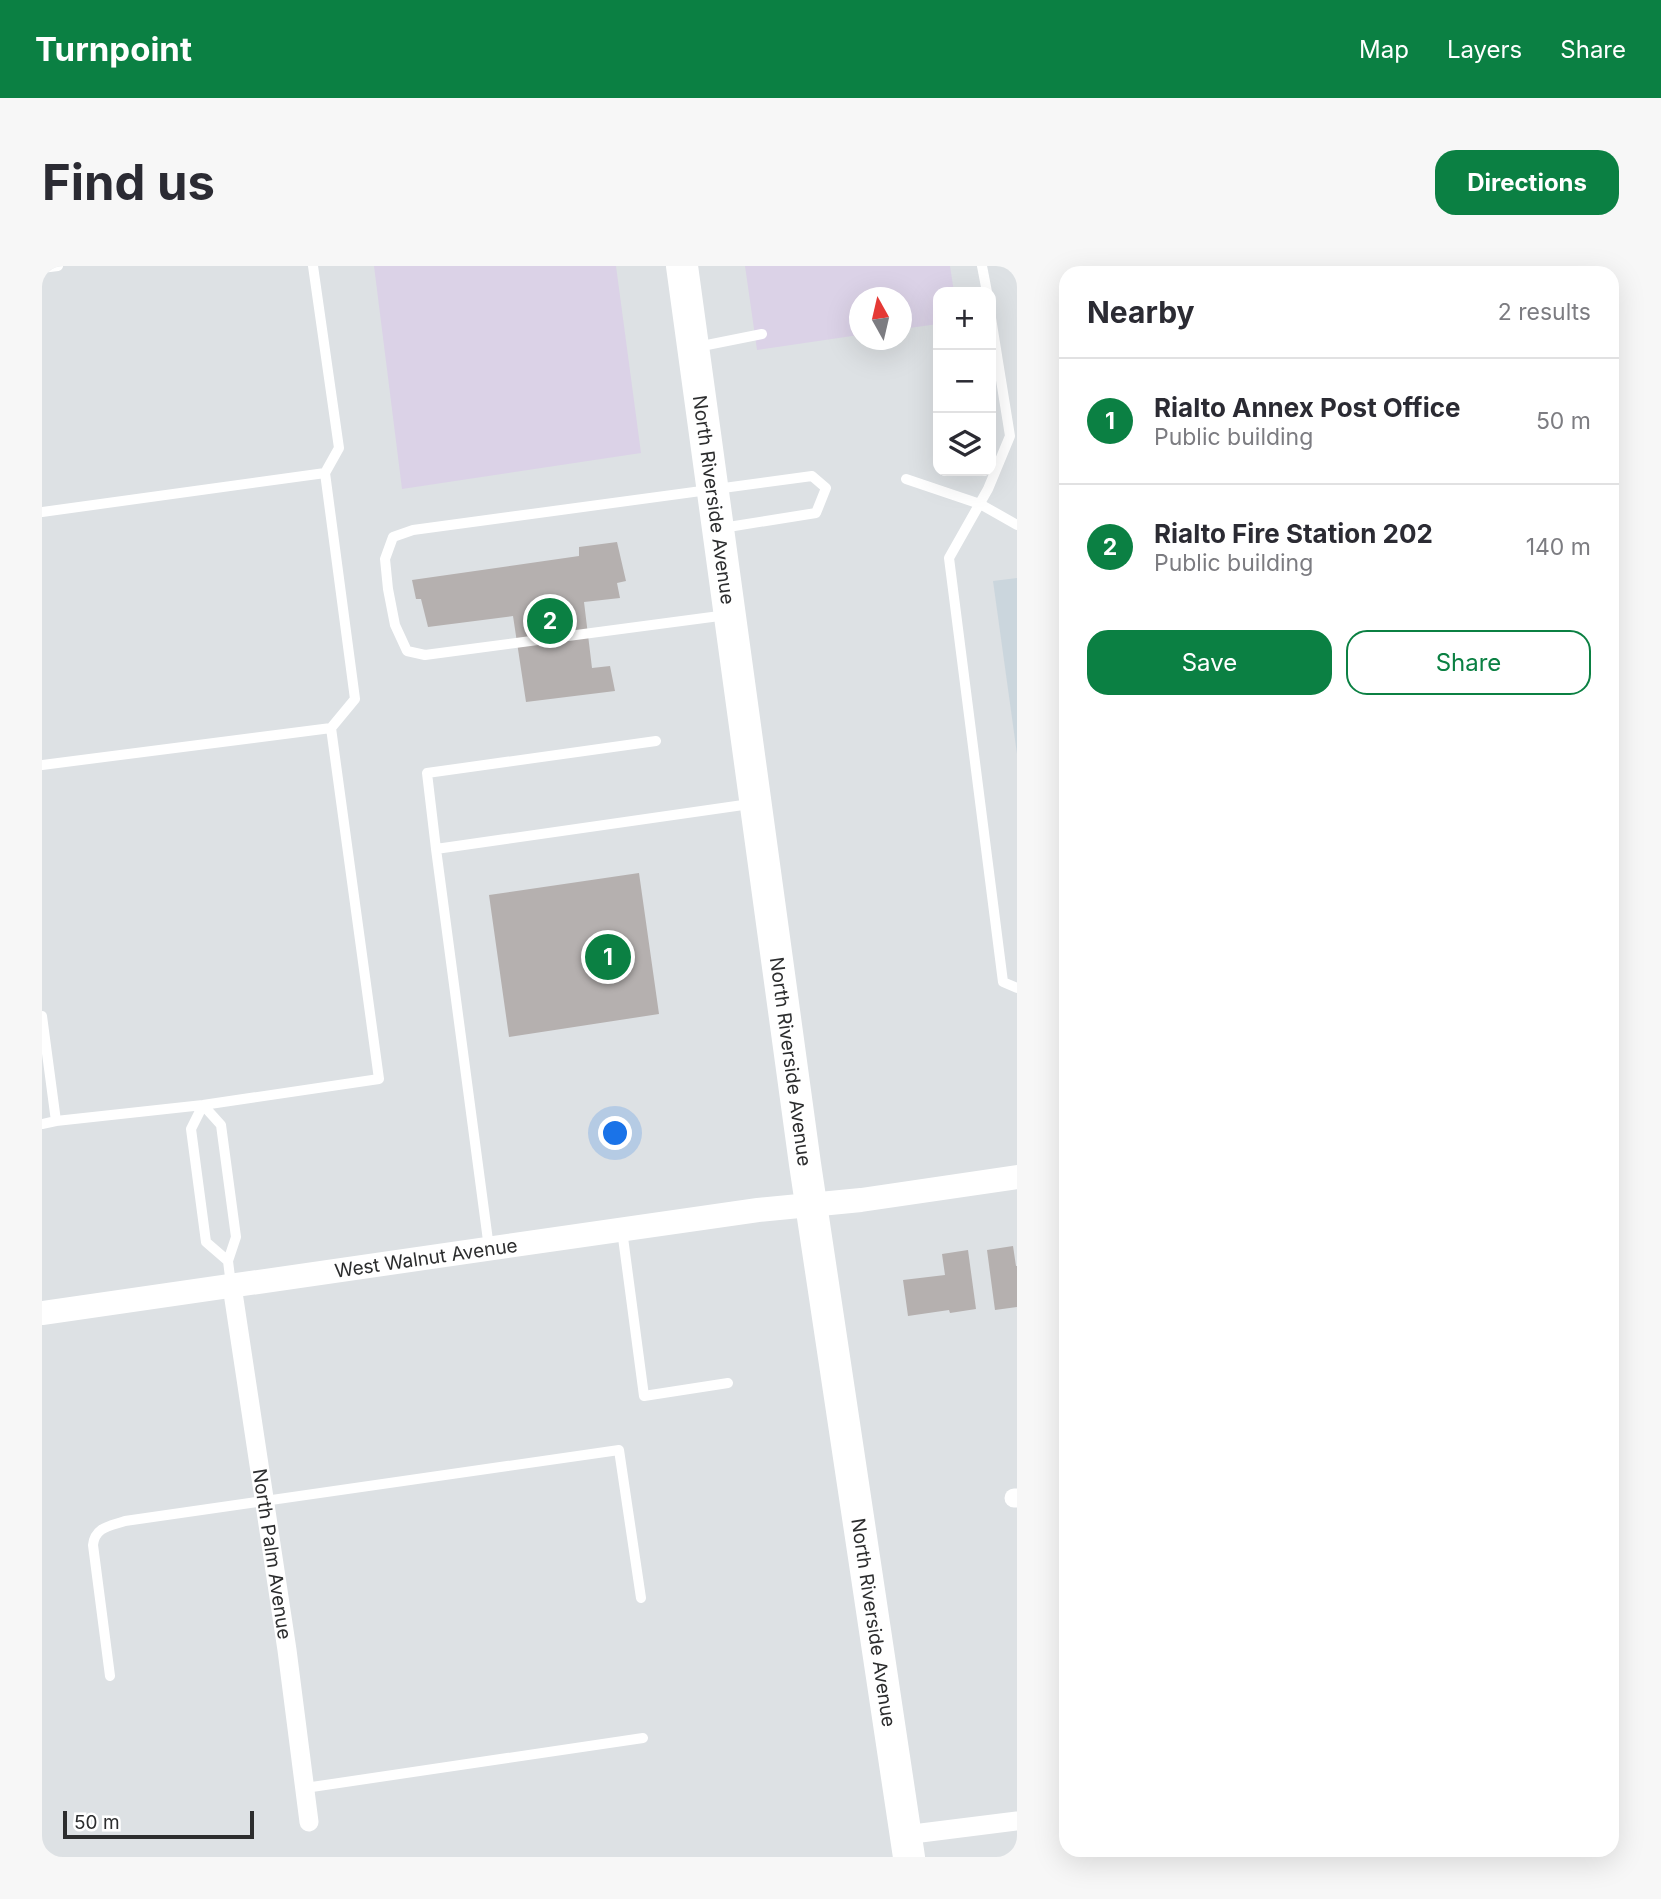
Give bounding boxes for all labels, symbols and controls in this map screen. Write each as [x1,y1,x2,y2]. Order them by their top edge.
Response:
text: Turnpoint [35,29,192,69]
text: Map [1359,35,1409,64]
text: Layers [1447,35,1522,64]
text: Share [1560,35,1626,64]
button: Directions [1435,150,1619,215]
text: Find us [42,153,215,212]
north arrow [849,287,912,350]
map controls [933,287,996,476]
button: + [933,287,996,350]
text: Nearby [1087,294,1195,330]
text: 2 results [1498,298,1591,326]
button: − [933,350,996,413]
text: Rialto Annex Post Office [1154,392,1461,423]
street label: North Riverside Avenue [688,394,740,606]
text: 1 [1105,407,1115,435]
text: 50 m [1536,407,1591,435]
button: layers [933,413,996,476]
text: Public building [1154,423,1313,451]
text: Rialto Fire Station 202 [1154,518,1433,549]
text: 2 [1103,533,1117,561]
text: 140 m [1526,533,1591,561]
text: Public building [1154,549,1313,577]
pin: 2 [527,595,573,647]
button: Save [1087,630,1332,695]
button: Share [1346,630,1591,695]
pin: 1 [585,931,631,983]
street label: North Riverside Avenue [765,956,817,1168]
your location [598,1116,632,1150]
street label: West Walnut Avenue [333,1233,519,1282]
street label: North Palm Avenue [248,1467,297,1641]
street label: North Riverside Avenue [847,1517,901,1728]
scale bar [63,1808,254,1840]
text: 50 m [74,1811,120,1834]

